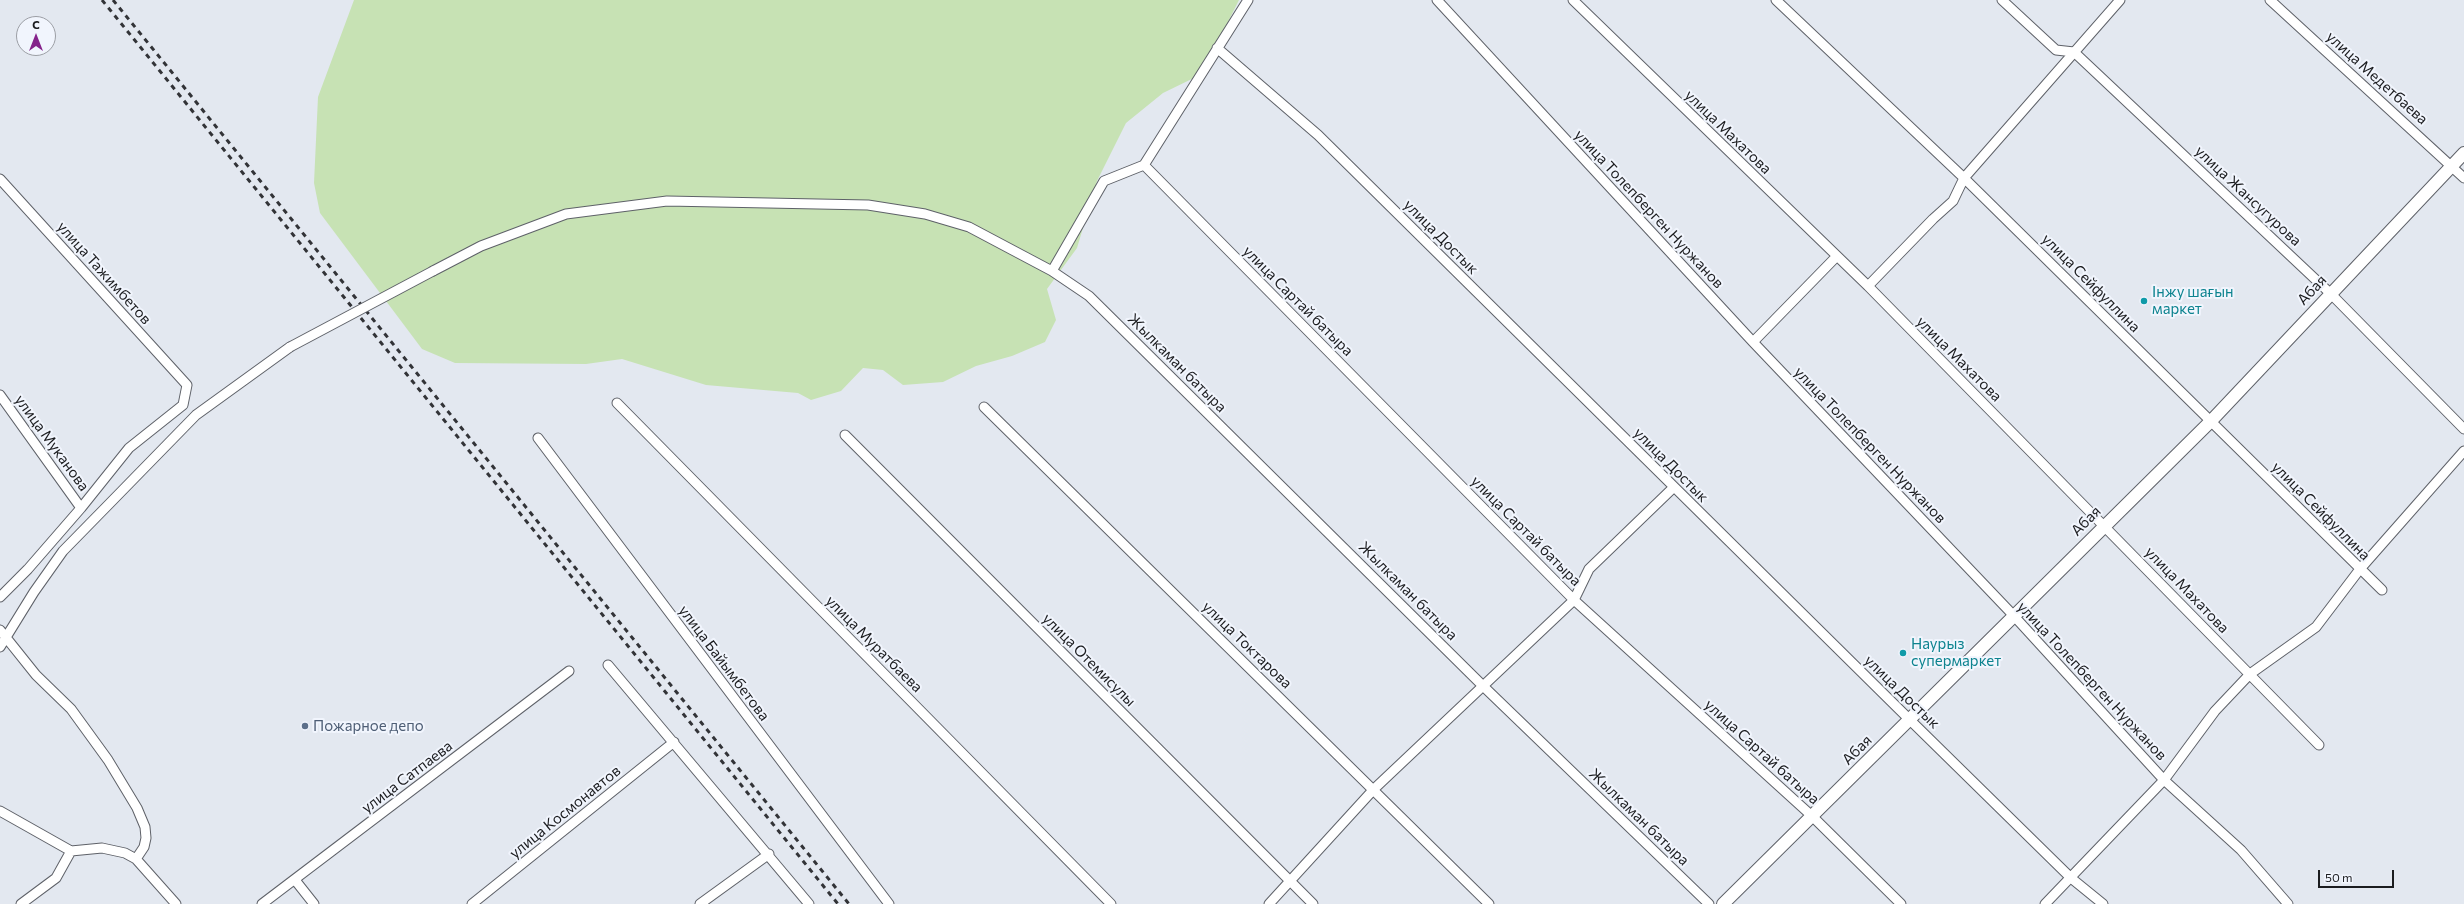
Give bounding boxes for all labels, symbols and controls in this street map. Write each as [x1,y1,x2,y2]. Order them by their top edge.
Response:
north arrow [16,16,56,56]
text: С [32,18,40,31]
street label: улица Медетбаева [2323,28,2431,128]
street label: улица Махатова [1681,86,1775,178]
street label: улица Толепберген Нуржанов [1571,126,1727,292]
street label: улица Жансугурова [2191,142,2305,250]
street label: улица Достык [1400,196,1482,278]
street label: улица Тажимбетов [53,218,155,328]
street label: улица Сейфуллина [2038,230,2144,336]
street label: улица Сартай батыра [1239,242,1357,360]
street label: Абая [2294,271,2330,309]
place label: Інжу шағын маркет [2152,283,2234,318]
marker: Інжу шағын маркет [2139,296,2149,306]
street label: Жылкаман батыра [1124,310,1230,416]
street label: улица Махатова [1913,313,2005,405]
street label: улица Толепберген Нуржанов [1790,363,1950,527]
street label: улица Муканова [11,391,93,495]
street label: улица Достык [1630,424,1712,506]
street label: улица Сейфуллина [2268,458,2374,564]
street label: улица Сартай батыра [1467,472,1585,590]
street label: Абая [2067,502,2105,540]
street label: Жылкаман батыра [1355,538,1461,644]
street label: улица Махатова [2141,543,2233,637]
street label: улица Муратбаева [822,592,926,696]
street label: улица Токтарова [1198,598,1296,692]
street label: улица Толепберген Нуржанов [2014,598,2170,764]
street label: улица Байымбетова [675,602,773,724]
street label: улица Отемисулы [1039,610,1139,710]
place label: Наурыз супермаркет [1911,635,2001,670]
marker: Наурыз супермаркет [1898,648,1908,658]
street label: улица Достык [1861,651,1943,733]
street label: улица Сартай батыра [1701,696,1823,808]
place label: Пожарное депо [313,717,424,735]
marker: Пожарное депо [300,721,310,731]
street label: Абая [1838,731,1876,769]
street label: улица Сатпаева [358,737,456,817]
street label: улица Космонавтов [506,762,624,862]
street label: Жылкаман батыра [1585,765,1693,869]
scale bar [2320,862,2396,888]
text: 50 m [2325,870,2353,884]

